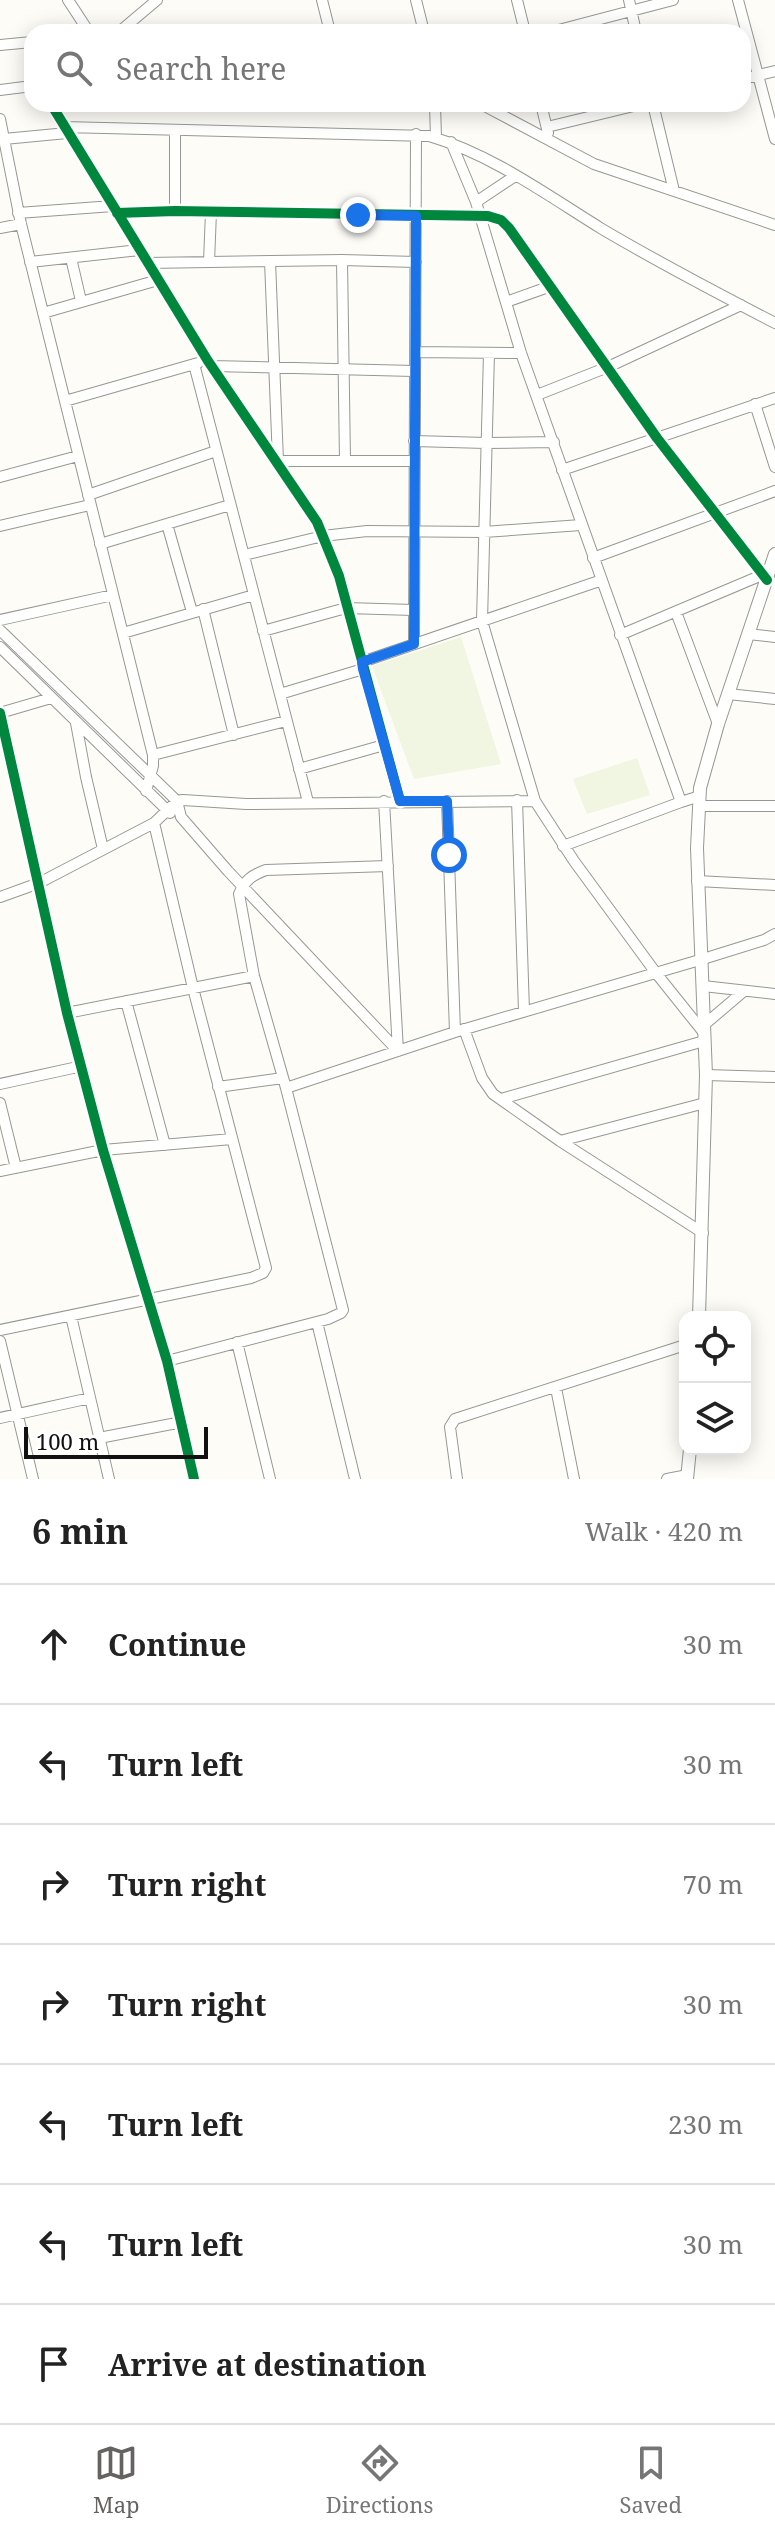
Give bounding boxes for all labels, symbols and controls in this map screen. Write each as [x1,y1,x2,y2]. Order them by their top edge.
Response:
search box [24,24,751,112]
icon: search [52,46,96,90]
text: Search here [116,48,286,89]
route end [340,197,376,233]
route start [431,837,467,873]
map controls [679,1311,751,1455]
button: locate [679,1311,751,1383]
button: layers [679,1383,751,1455]
scale bar [24,1423,208,1459]
text: 100 m [36,1426,99,1456]
text: 6 min [32,1508,128,1554]
text: Walk · 420 m [585,1513,743,1549]
icon: ahead [32,1622,76,1666]
text: Continue [108,1624,246,1665]
text: 30 m [683,1626,743,1662]
icon: left [32,1742,76,1786]
text: Turn left [108,1744,243,1785]
text: 30 m [683,1746,743,1782]
icon: right [32,1862,76,1906]
text: Turn right [108,1864,266,1905]
text: 70 m [683,1866,743,1902]
icon: right [32,1982,76,2026]
text: Turn right [108,1984,266,2025]
text: 30 m [683,1986,743,2022]
icon: left [32,2102,76,2146]
text: Turn left [108,2104,243,2145]
text: 230 m [668,2106,743,2142]
icon: left [32,2222,76,2266]
text: Turn left [108,2224,243,2265]
text: 30 m [683,2226,743,2262]
icon: arrive [32,2342,76,2386]
text: Arrive at destination [108,2344,427,2385]
tab: Map [93,2441,140,2519]
tab: Directions [326,2441,433,2519]
tab: Saved [620,2441,682,2519]

